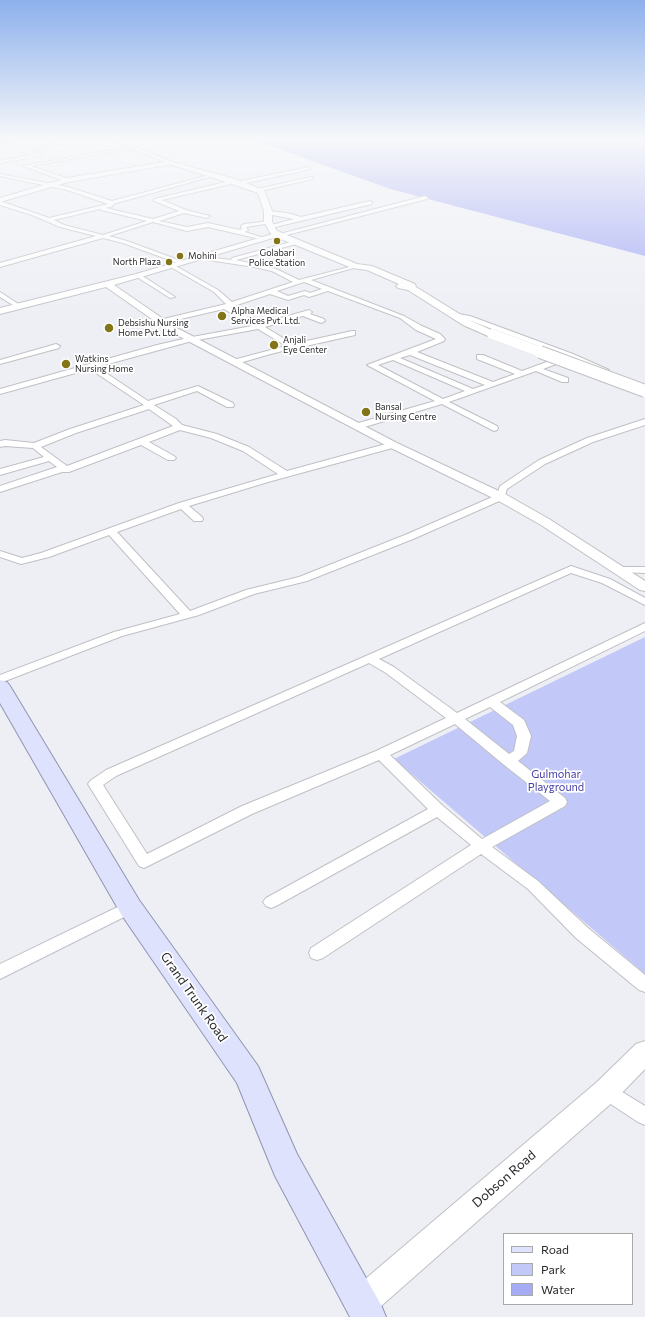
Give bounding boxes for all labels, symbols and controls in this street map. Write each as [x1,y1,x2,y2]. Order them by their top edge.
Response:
marker: Golabari Police Station [272,236,282,246]
place label: Golabari Police Station [249,248,305,269]
marker: Mohini [175,251,185,261]
place label: Mohini [188,251,217,261]
place label: North Plaza [113,257,161,267]
marker: North Plaza [164,257,174,267]
place label: Alpha Medical Services Pvt. Ltd. [231,306,300,327]
marker: Alpha Medical Services Pvt. Ltd. [216,310,228,322]
place label: Debsishu Nursing Home Pvt. Ltd. [118,318,189,339]
marker: Debsishu Nursing Home Pvt. Ltd. [103,322,115,334]
place label: Anjali Eye Center [283,335,327,356]
marker: Anjali Eye Center [268,339,280,351]
place label: Watkins Nursing Home [75,354,133,375]
marker: Watkins Nursing Home [60,358,72,370]
place label: Bansal Nursing Centre [375,402,436,423]
marker: Bansal Nursing Centre [360,406,372,418]
park label: Gulmohar Playground [528,767,584,793]
street label: Grand Trunk Road [157,949,231,1045]
street label: Dobson Road [469,1147,539,1211]
legend [503,1233,633,1305]
text: Road [541,1242,569,1256]
text: Park [541,1262,566,1276]
text: Water [541,1282,575,1296]

